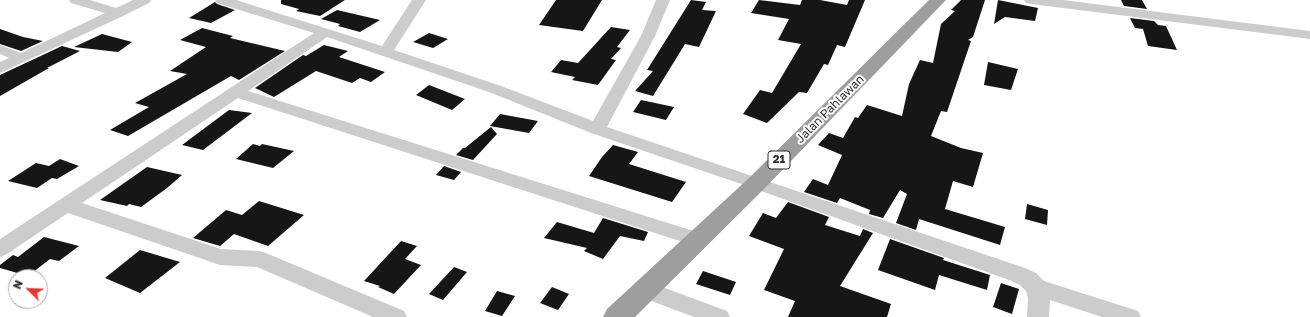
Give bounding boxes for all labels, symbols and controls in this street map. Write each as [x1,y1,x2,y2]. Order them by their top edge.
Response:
street label: Jalan Pahlawan [793,72,867,146]
road number: 21 [768,151,790,169]
north arrow [8,269,48,309]
text: N [10,278,25,291]

